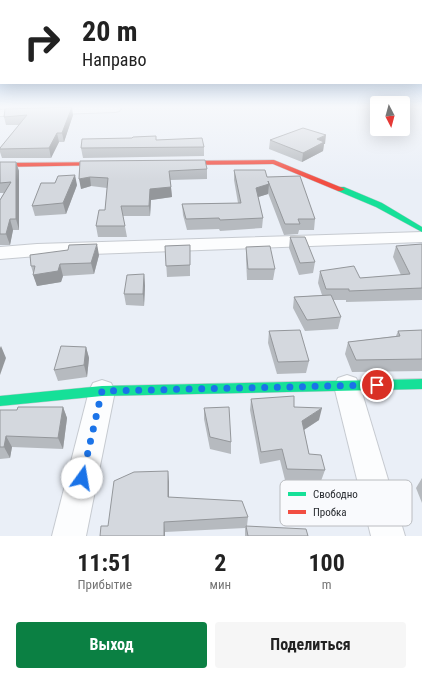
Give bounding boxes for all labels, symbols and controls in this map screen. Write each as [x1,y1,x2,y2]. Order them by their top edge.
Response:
text: 20 m [82,15,138,48]
icon: right [16,16,68,68]
text: Направо [82,49,147,70]
north arrow [370,96,410,136]
map controls [370,96,410,136]
pin [360,368,394,402]
icon: arrive [366,374,388,396]
position arrow [61,457,103,499]
legend [280,480,412,526]
text: Свободно [313,488,358,501]
text: Пробка [313,506,347,519]
text: 11:51 [77,549,132,577]
text: 2 [214,549,226,577]
text: 100 [308,549,345,577]
text: Прибытие [78,577,132,592]
text: мин [210,577,231,592]
text: m [322,577,331,592]
button: Выход [16,622,207,668]
button: Поделиться [215,622,406,668]

